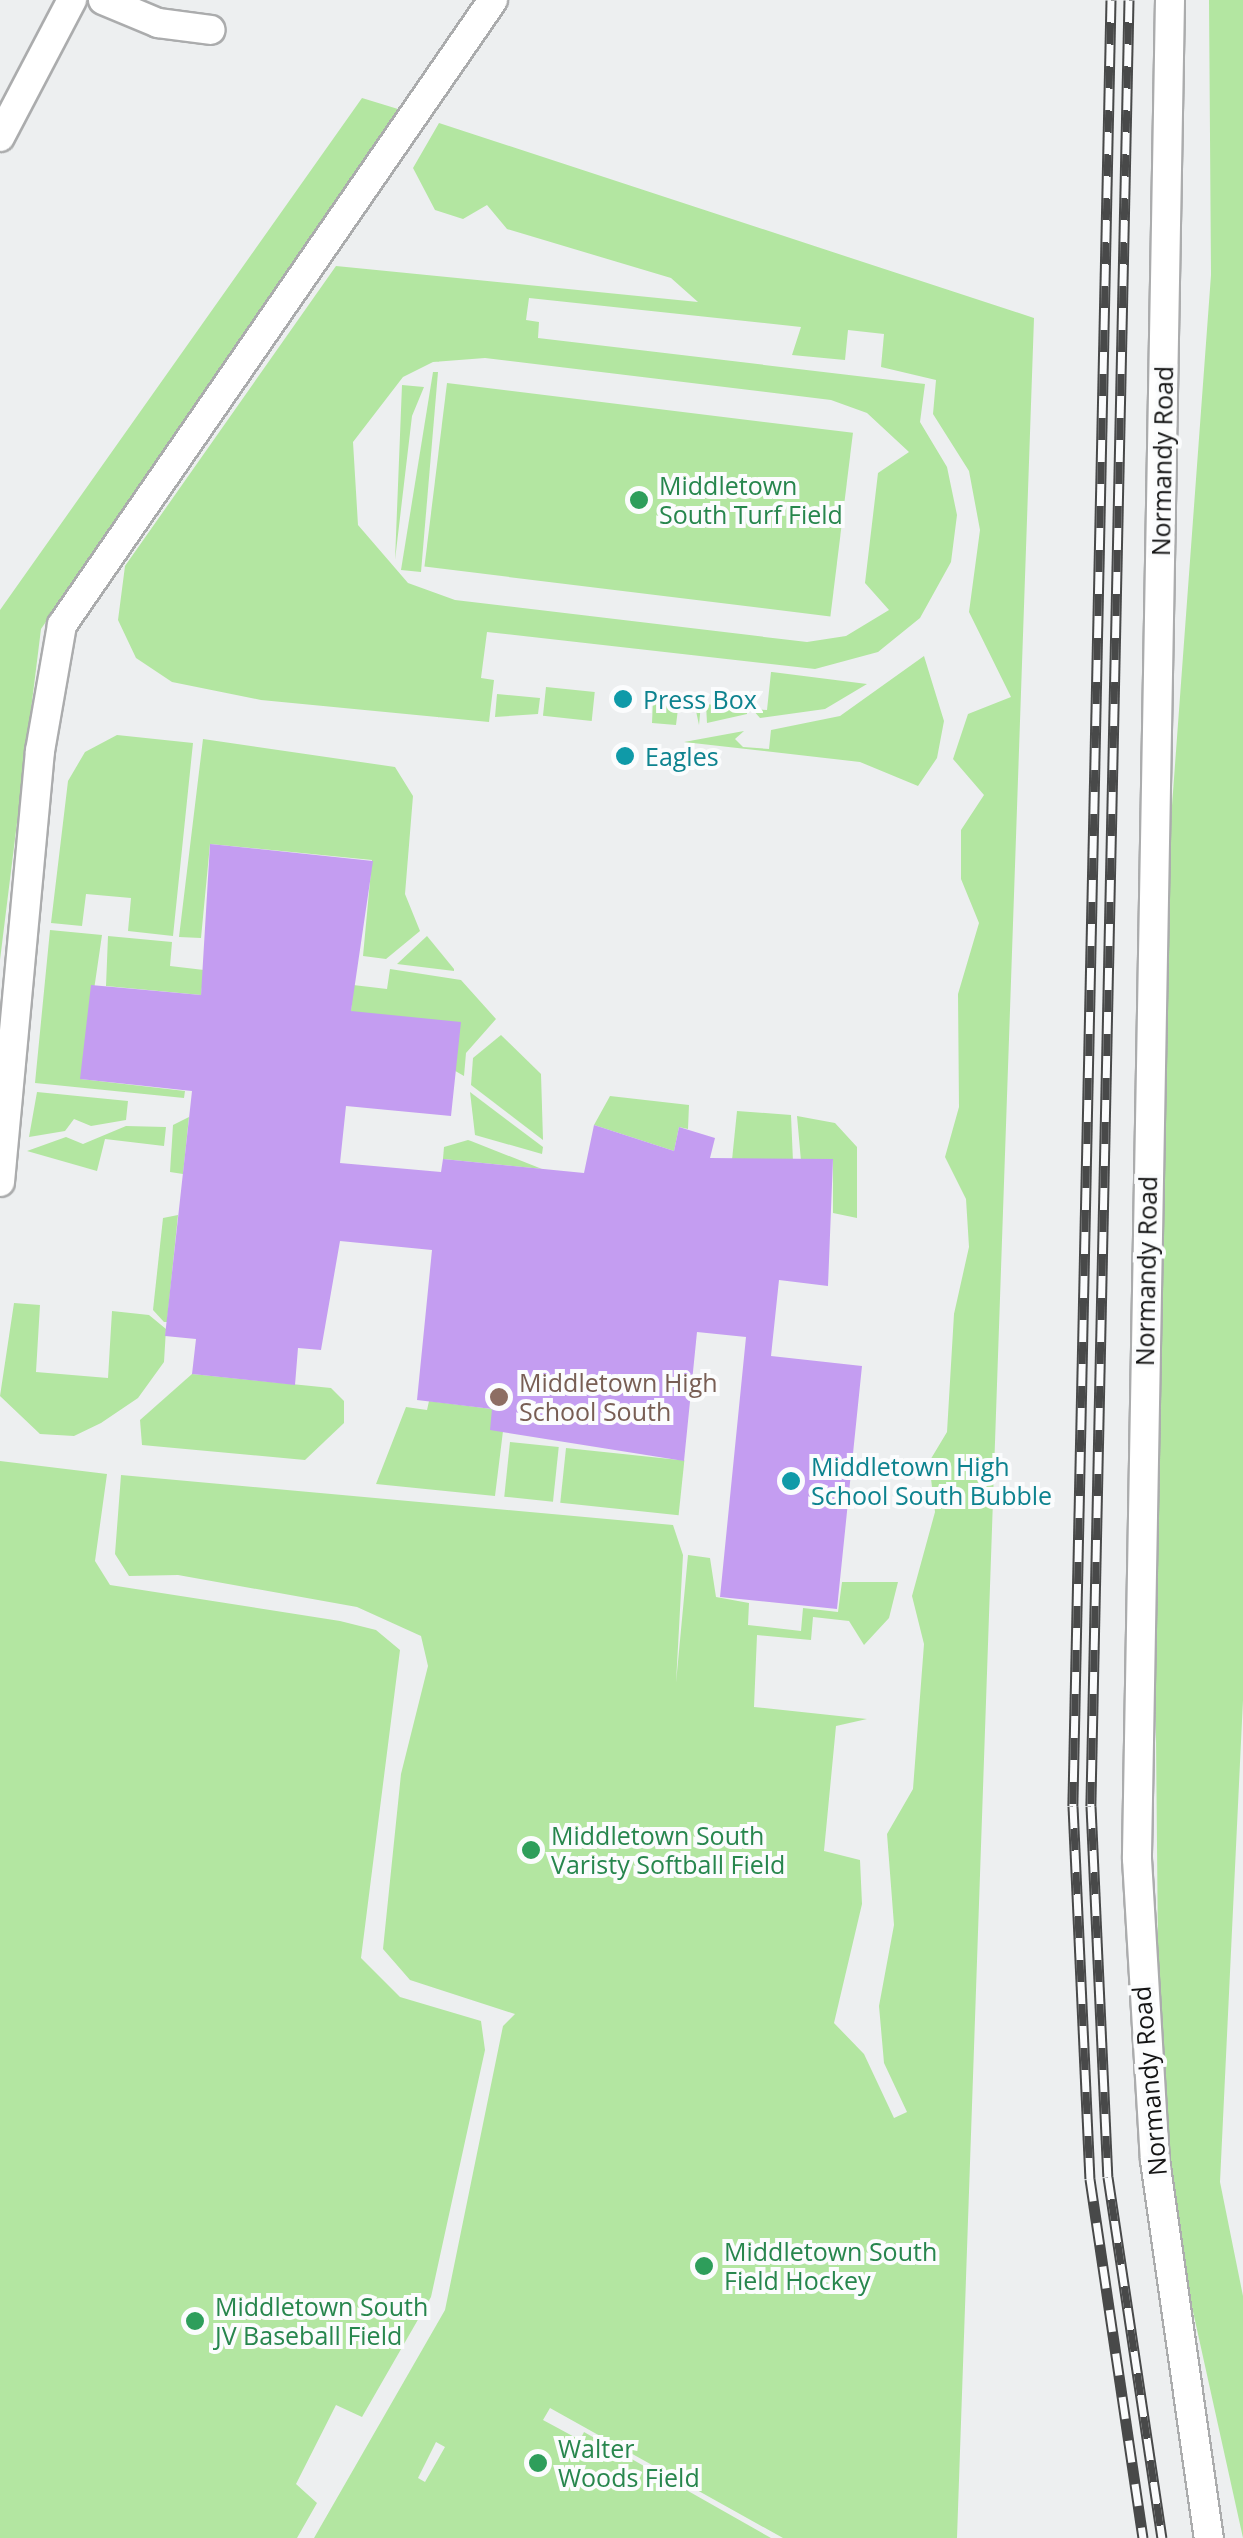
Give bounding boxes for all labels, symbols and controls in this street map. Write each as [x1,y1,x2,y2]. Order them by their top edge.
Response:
street label: Normandy Road [1145,366,1179,556]
place label: Middletown South Turf Field [659,471,843,530]
marker: Middletown South Turf Field [628,489,650,511]
place label: Press Box [643,684,757,714]
marker: Press Box [612,688,634,710]
place label: Eagles [645,741,719,771]
marker: Eagles [614,745,636,767]
street label: Normandy Road [1129,1176,1163,1366]
place label: Middletown High School South [519,1368,718,1427]
marker: Middletown High School South [488,1386,510,1408]
place label: Middletown High School South Bubble [811,1452,1052,1511]
marker: Middletown High School South Bubble [780,1470,802,1492]
place label: Middletown South Varisty Softball Field [551,1821,785,1880]
marker: Middletown South Varisty Softball Field [520,1839,542,1861]
street label: Normandy Road [1126,1985,1172,2177]
place label: Middletown South Field Hockey [724,2237,937,2296]
marker: Middletown South Field Hockey [693,2255,715,2277]
place label: Middletown South JV Baseball Field [215,2292,428,2351]
marker: Middletown South JV Baseball Field [184,2310,206,2332]
place label: Walter Woods Field [558,2434,700,2493]
marker: Walter Woods Field [527,2452,549,2474]

